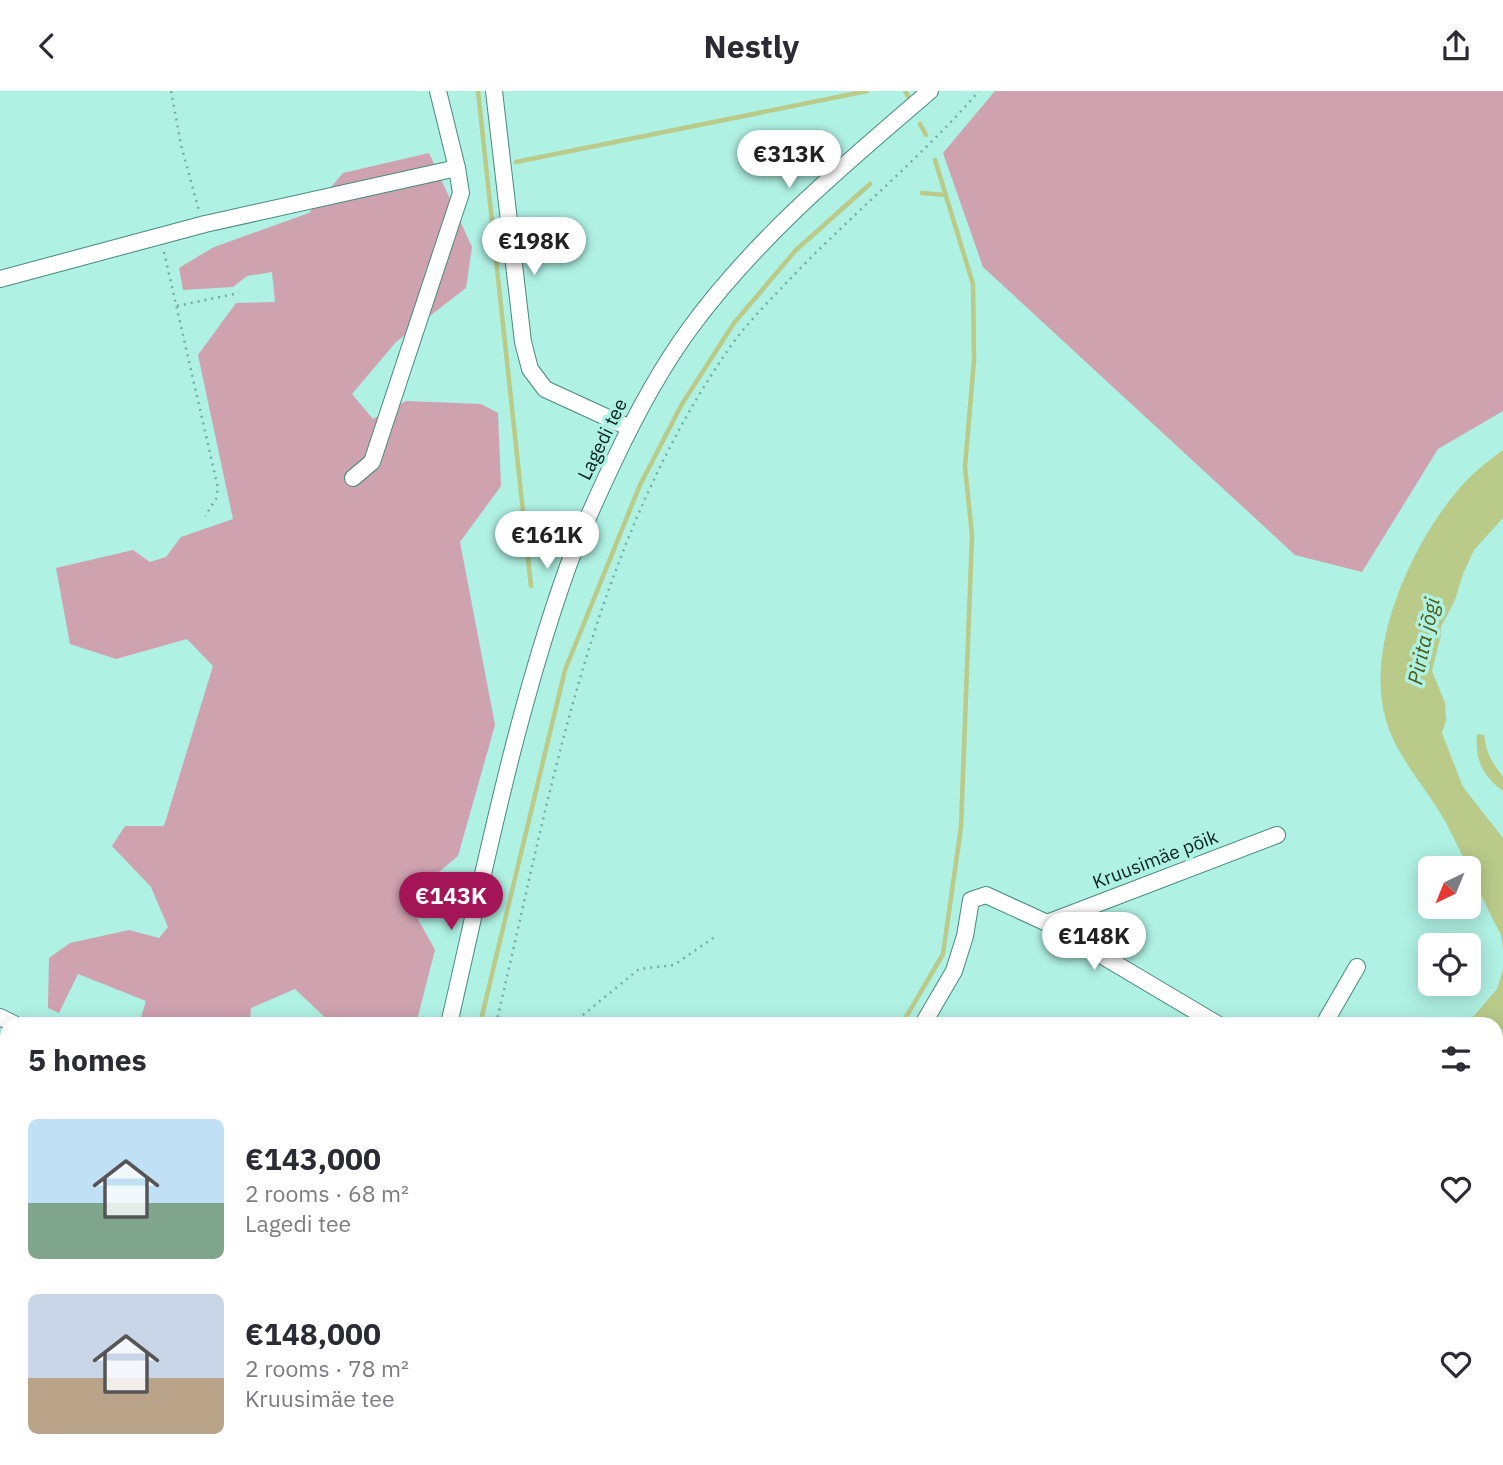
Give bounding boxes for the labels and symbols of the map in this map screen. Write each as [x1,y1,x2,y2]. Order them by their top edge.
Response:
pin: €313K [740,131,838,190]
pin: €198K [485,218,583,277]
street label: Lagedi tee [572,394,632,484]
pin: €161K [498,511,596,571]
water label: Pirita jõgi [1400,595,1446,687]
street label: Kruusimäe põik [1089,824,1221,894]
north arrow [1418,856,1480,919]
pin: €143K [402,873,500,932]
pin: €148K [1045,913,1143,972]

